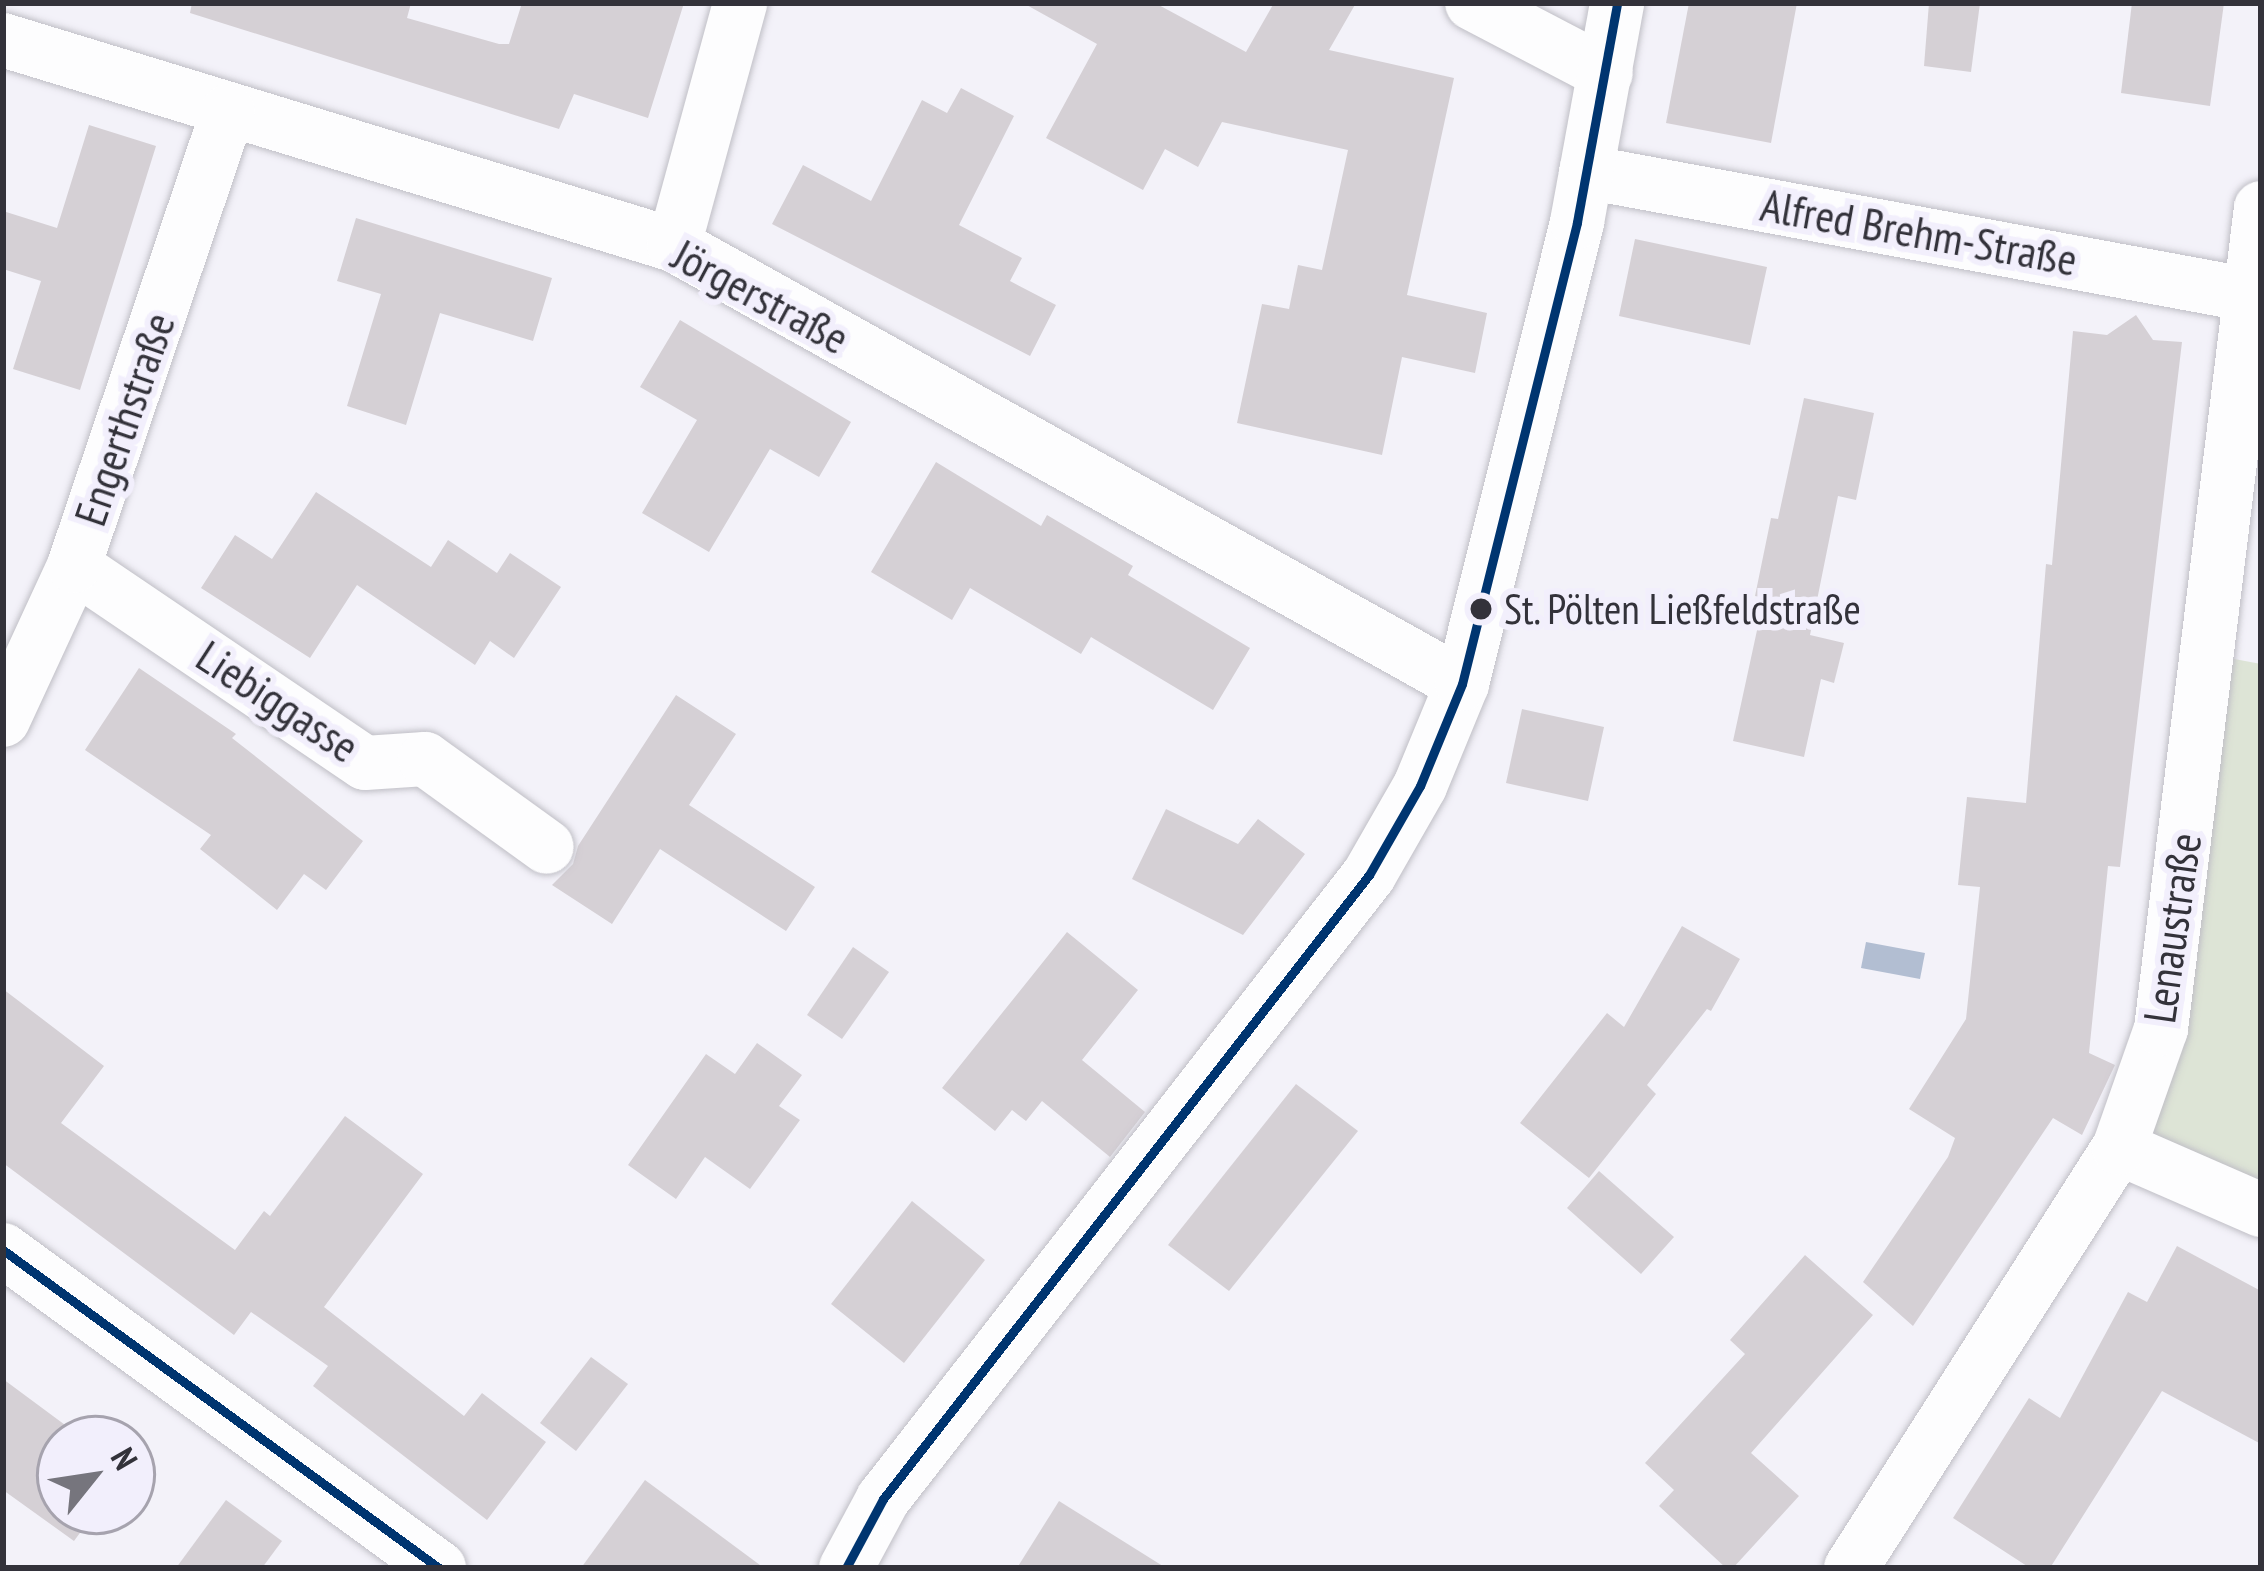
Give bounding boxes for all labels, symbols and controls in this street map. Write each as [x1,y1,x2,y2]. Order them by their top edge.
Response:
street label: Alfred Brehm-Straße [1757,178,2081,286]
street label: Jörgerstraße [664,227,858,365]
street label: Engerthstraße [62,306,186,532]
place label: St. Pölten Ließfeldstraße [1504,584,1864,634]
marker: St. Pölten Ließfeldstraße [1470,598,1492,620]
street label: Liebiggasse [187,629,369,773]
street label: Lenaustraße [2132,830,2212,1026]
north arrow [36,1415,156,1535]
text: N [102,1440,148,1477]

